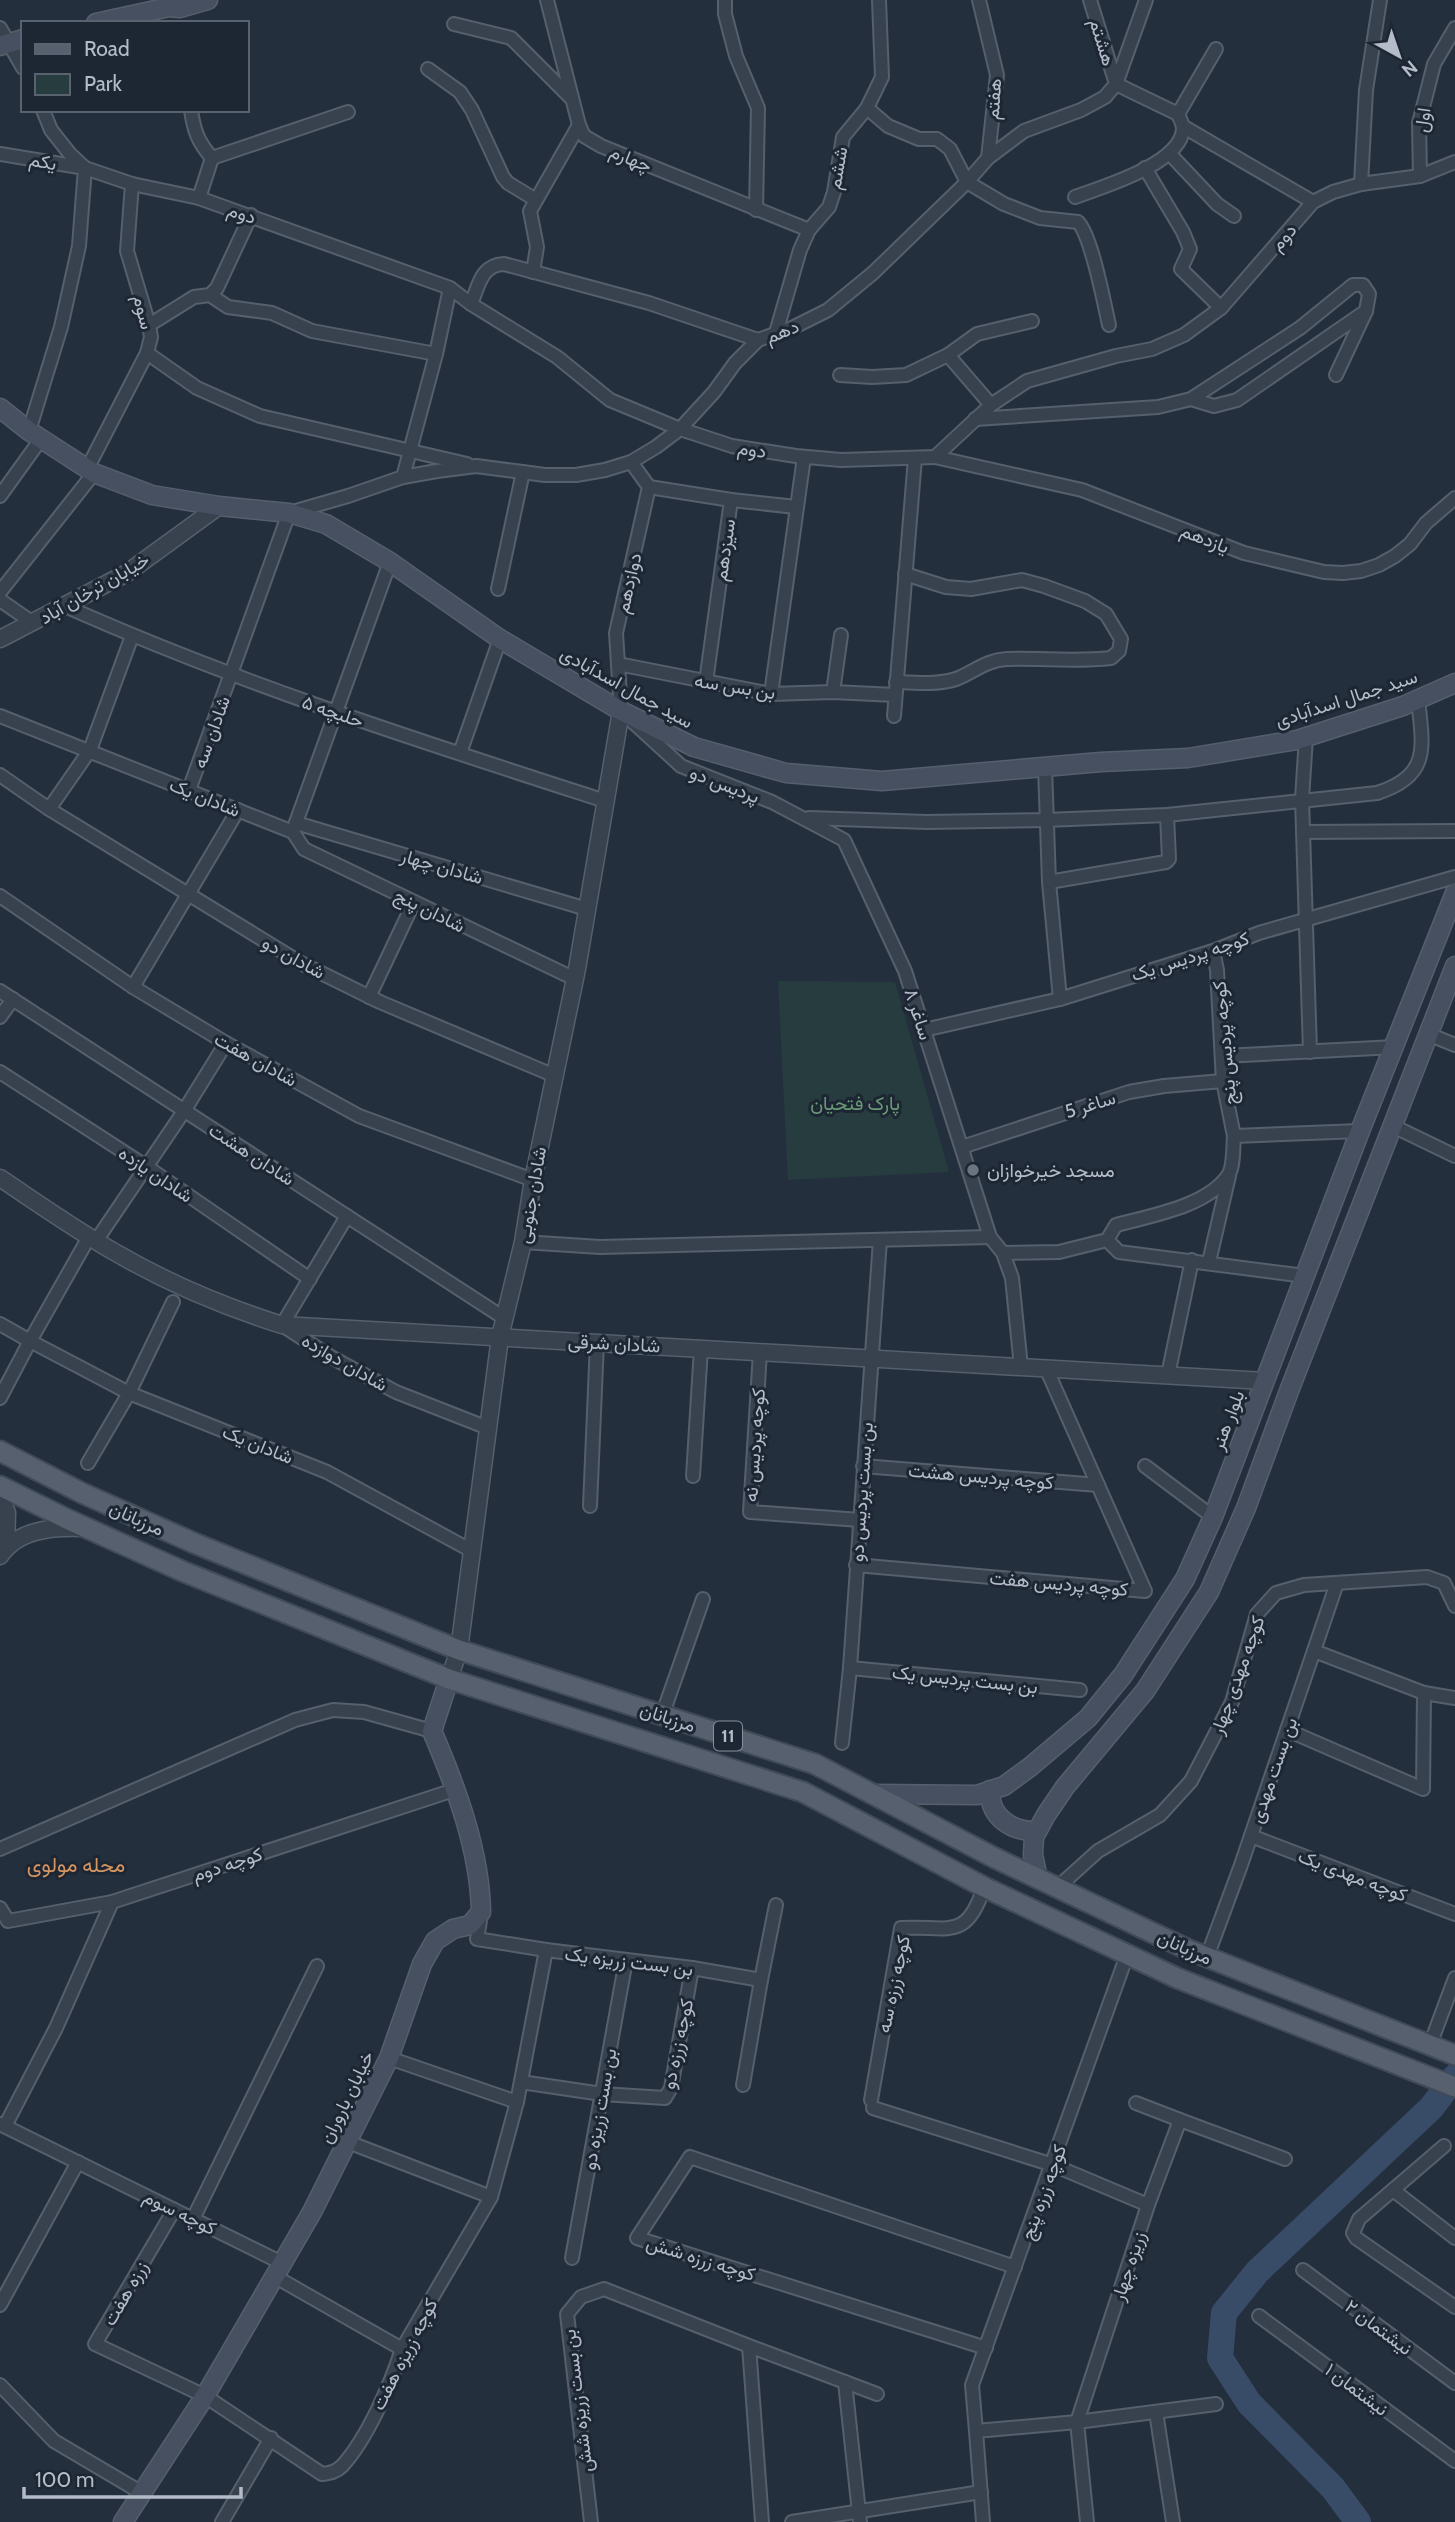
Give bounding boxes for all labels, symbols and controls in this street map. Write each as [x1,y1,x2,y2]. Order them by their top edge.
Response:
street label: هشتم [1084,16,1121,69]
legend [21,21,248,112]
north arrow [1364,21,1434,91]
text: Road [84,36,130,61]
text: N [1397,56,1422,82]
text: Park [84,71,122,96]
street label: هفتم [981,78,1007,121]
street label: اول [1409,106,1436,134]
street label: چهارم [606,140,655,179]
street label: ششم [822,145,854,191]
street label: یکم [27,148,59,176]
street label: دوم [224,198,259,230]
street label: دوم [1265,219,1302,256]
street label: سوم [127,292,159,332]
street label: دهم [762,314,803,349]
street label: دوم [736,436,768,464]
street label: سیزدهم [709,517,741,583]
street label: یازدهم [1177,519,1232,559]
street label: خیابان ترخان آباد [35,548,153,629]
street label: دوازدهم [610,551,648,616]
street label: سید جمال اسدآبادی [556,641,697,733]
street label: سید جمال اسدآبادی [1272,665,1420,732]
street label: بن بس سه [693,669,777,704]
street label: حلبچه ۵ [298,690,367,735]
street label: شادان سه [188,693,235,772]
street label: پردیس دو [686,761,763,810]
street label: شادان یک [166,773,244,822]
street label: شادان چهار [397,844,486,891]
street label: شادان پنج [390,883,469,939]
street label: کوچه پردیس یک [1128,927,1253,988]
street label: شادان دو [258,931,329,984]
street label: کوچه پردیس پنج [1208,980,1243,1106]
street label: ساغر ٨ [899,986,938,1043]
street label: شادان هفت [210,1027,301,1092]
street label: ساغر 5 [1062,1086,1118,1123]
park label: پارک فتحیان [810,1092,900,1117]
street label: شادان هشت [205,1118,299,1191]
street label: شادان یازده [114,1141,197,1208]
street label: شادان جنوبی [512,1145,551,1245]
place label: مسجد خیرخوازان [987,1159,1115,1182]
marker: مسجد خیرخوازان [965,1162,981,1178]
street label: شادان دوازده [298,1329,392,1396]
street label: شادان شرقی [567,1330,661,1357]
street label: کوچه پردیس نه [739,1387,772,1503]
street label: بلوار هنر [1205,1387,1249,1454]
street label: شادان یک [219,1420,297,1469]
street label: بن بست پردیس دو [845,1421,880,1563]
street label: کوچه پردیس هشت [907,1459,1055,1496]
street label: مرزبانان [106,1496,168,1541]
street label: کوچه پردیس هفت [988,1566,1129,1603]
street label: کوچه مهدی چهار [1205,1613,1271,1739]
street label: بن بست پردیس یک [891,1660,1039,1701]
street label: مرزبانان [637,1698,699,1737]
street label: بن بست مهدی [1245,1714,1302,1826]
road number: 11 [714,1722,742,1750]
street label: کوچه دوم [189,1842,266,1889]
street label: کوچه مهدی یک [1294,1844,1411,1909]
district label: محله مولوی [27,1852,125,1878]
street label: مرزبانان [1154,1925,1216,1970]
street label: کوچه زرزه سه [872,1933,917,2035]
street label: بن بست زریزه یک [563,1942,694,1981]
street label: کوچه زرزه دو [657,1997,700,2092]
street label: خیابان باروران [314,2047,379,2147]
street label: بن بست زریزه دو [577,2047,621,2172]
street label: کوچه زرزه پنج [1016,2141,1073,2244]
street label: کوچه سوم [139,2185,220,2242]
street label: زریزه چهار [1106,2228,1152,2305]
street label: کوچه زرزه شش [643,2231,758,2288]
street label: زرزه هفت [98,2257,153,2330]
street label: کوچه زریزه هفت [366,2295,444,2415]
street label: نيشتمان ۲ [1341,2295,1417,2360]
street label: بن بست زریزه شش [557,2328,598,2474]
street label: نيشتمان ۱ [1320,2358,1393,2421]
scale bar [24,2456,242,2500]
text: 100 m [35,2467,94,2492]

